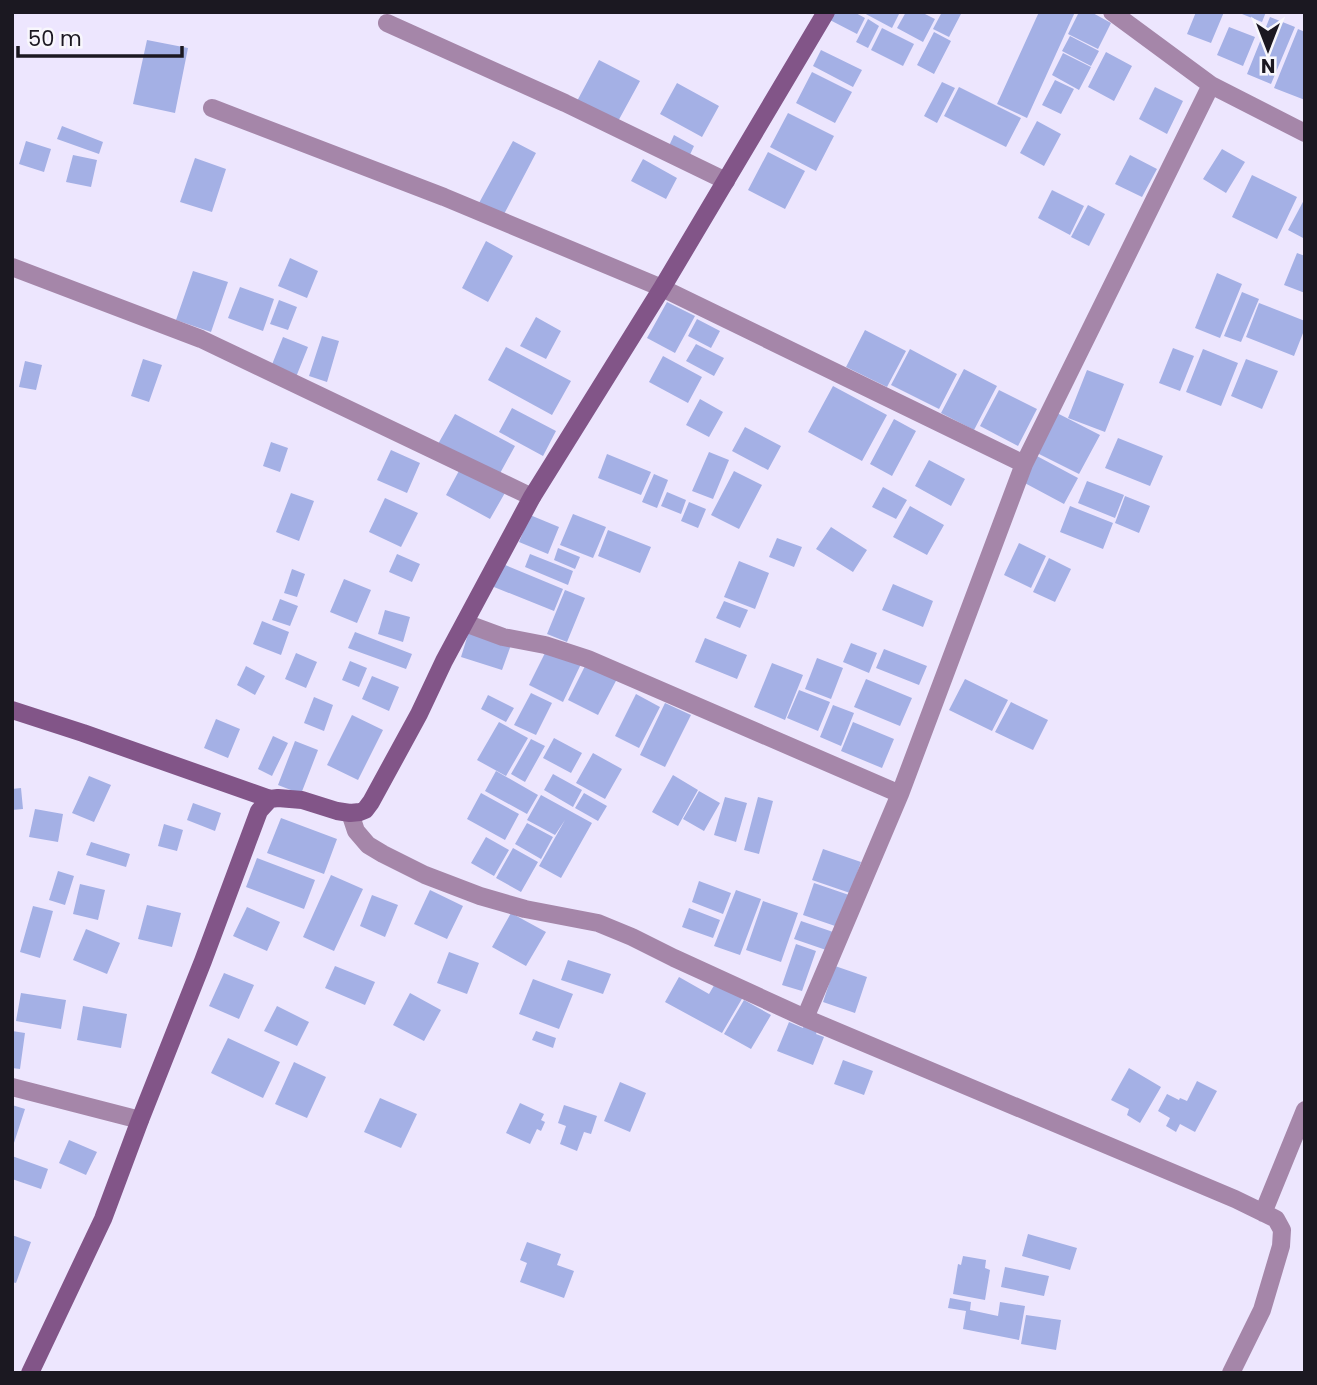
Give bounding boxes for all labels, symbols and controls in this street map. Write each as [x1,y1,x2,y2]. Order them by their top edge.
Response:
scale bar [18,14,182,58]
north arrow [1233,14,1303,84]
text: 50 m [28,24,82,53]
text: N [1261,52,1275,79]

